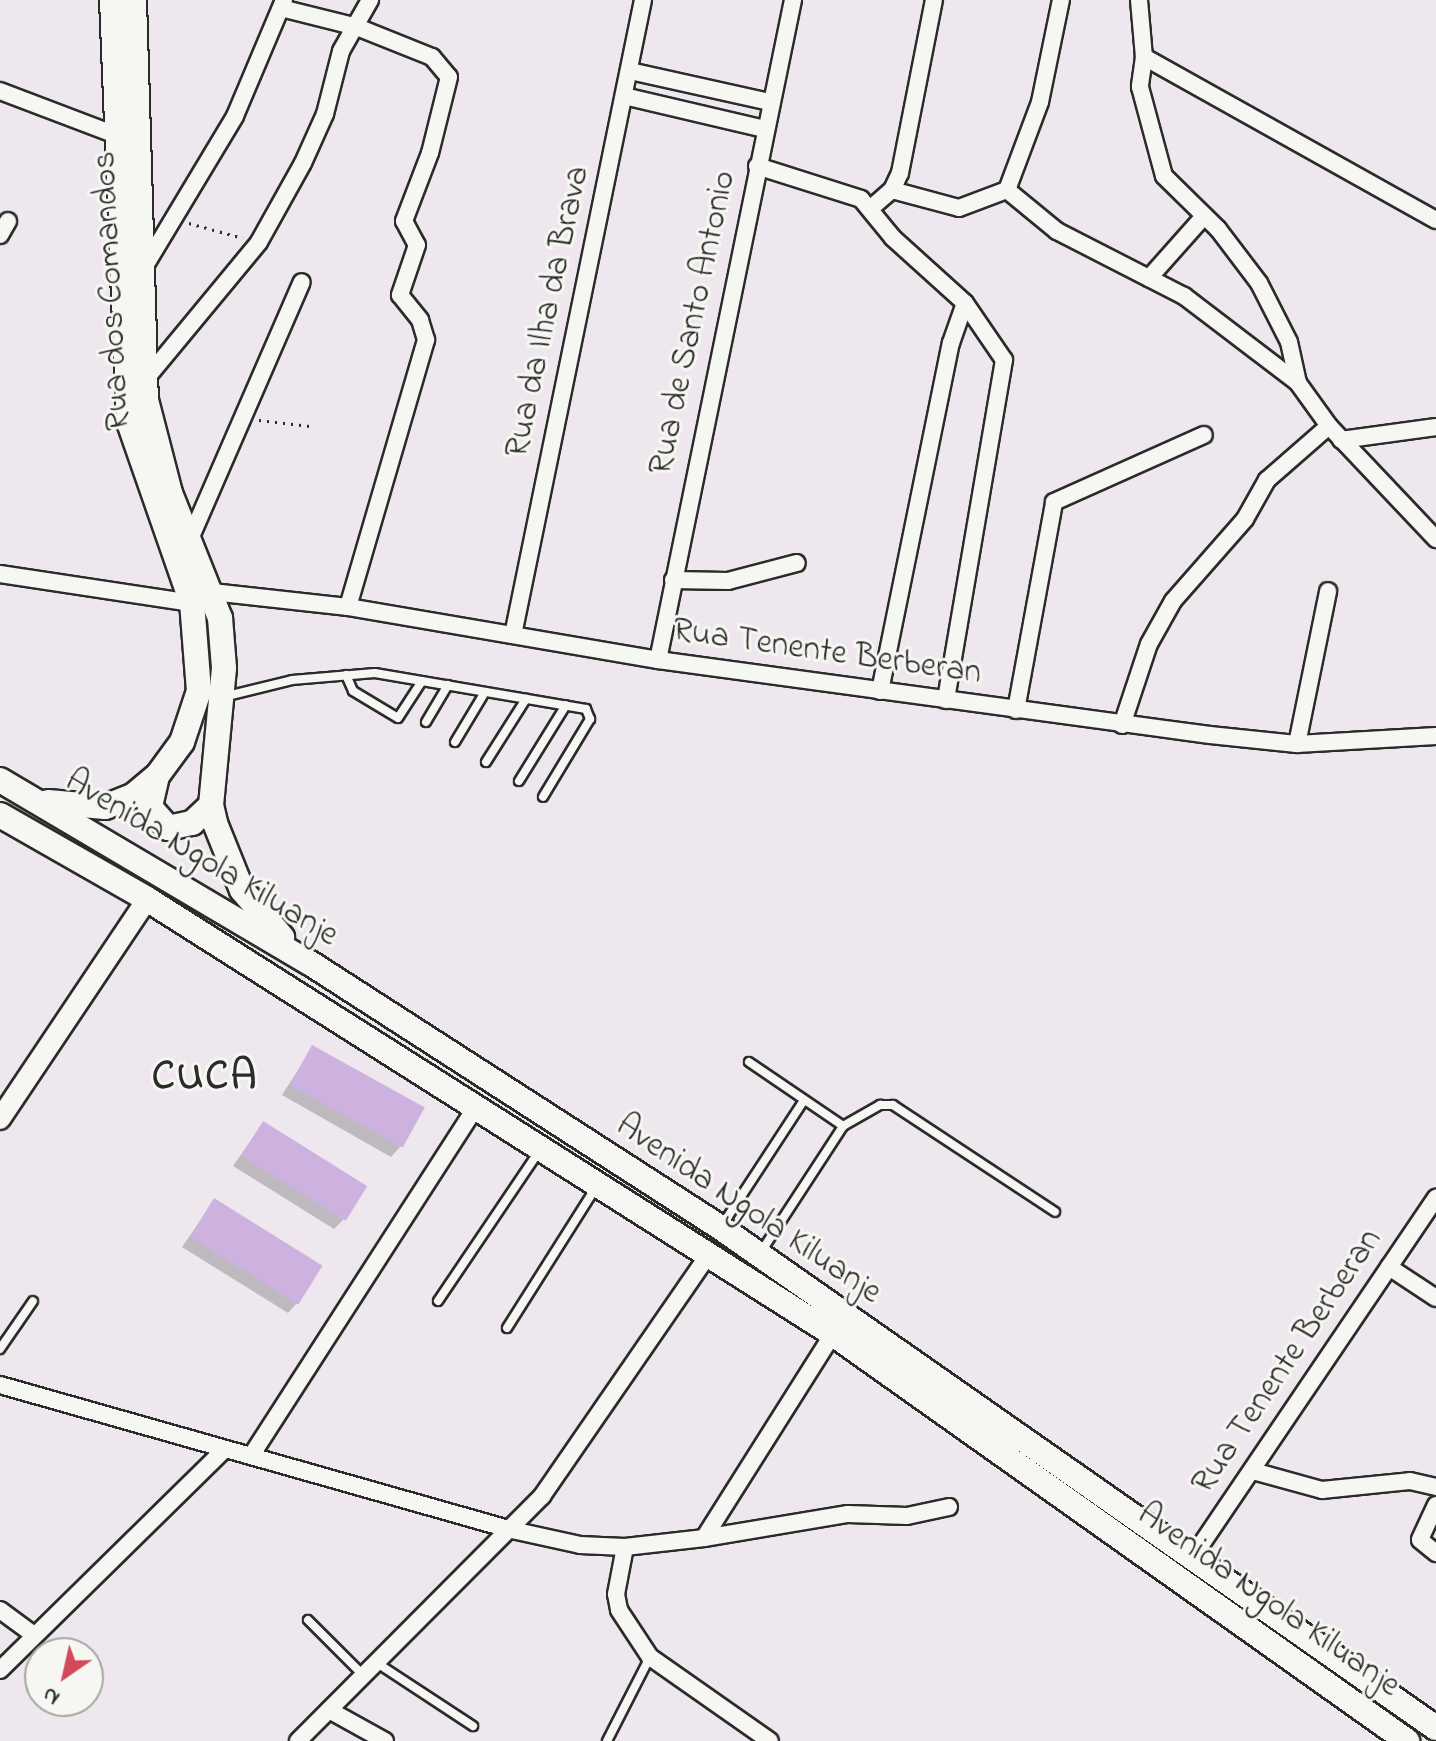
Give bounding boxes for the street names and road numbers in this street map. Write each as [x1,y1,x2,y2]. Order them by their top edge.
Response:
street label: Rua dos Comandos [85,150,141,432]
street label: Rua da Ilha da Brava [498,163,600,461]
street label: Rua de Santo Antonio [642,167,746,479]
street label: Rua Tenente Berberan [670,611,984,695]
street label: Avenida Ngola Kiluanje [57,761,345,957]
street label: Avenida Ngola Kiluanje [607,1106,889,1314]
street label: Rua Tenente Berberan [1184,1222,1392,1502]
street label: Avenida Ngola Kiluanje [1129,1495,1407,1707]

